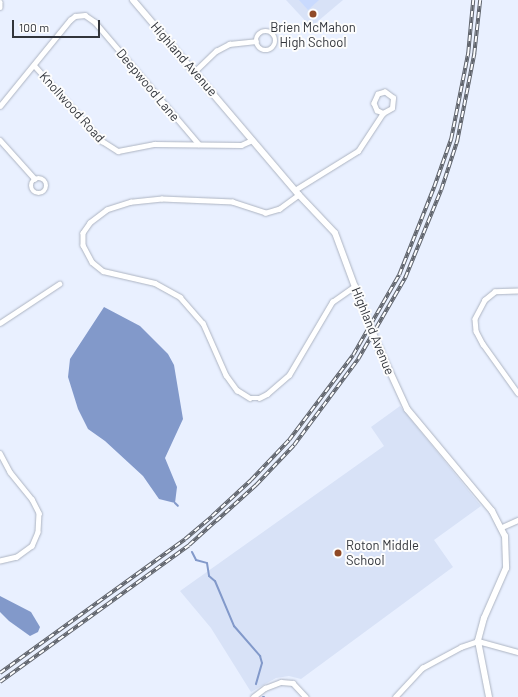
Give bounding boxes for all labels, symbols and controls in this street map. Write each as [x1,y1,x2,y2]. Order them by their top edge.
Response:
marker: Brien McMahon High School [308,9,318,19]
scale bar [14,12,102,38]
street label: Highland Avenue [147,19,221,99]
text: 100 m [19,20,49,34]
place label: Brien McMahon High School [270,20,356,51]
street label: Deepwood Lane [113,46,183,124]
street label: Knollwood Road [36,68,108,146]
street label: Highland Avenue [348,285,398,377]
place label: Roton Middle School [346,538,419,569]
marker: Roton Middle School [333,548,343,558]

